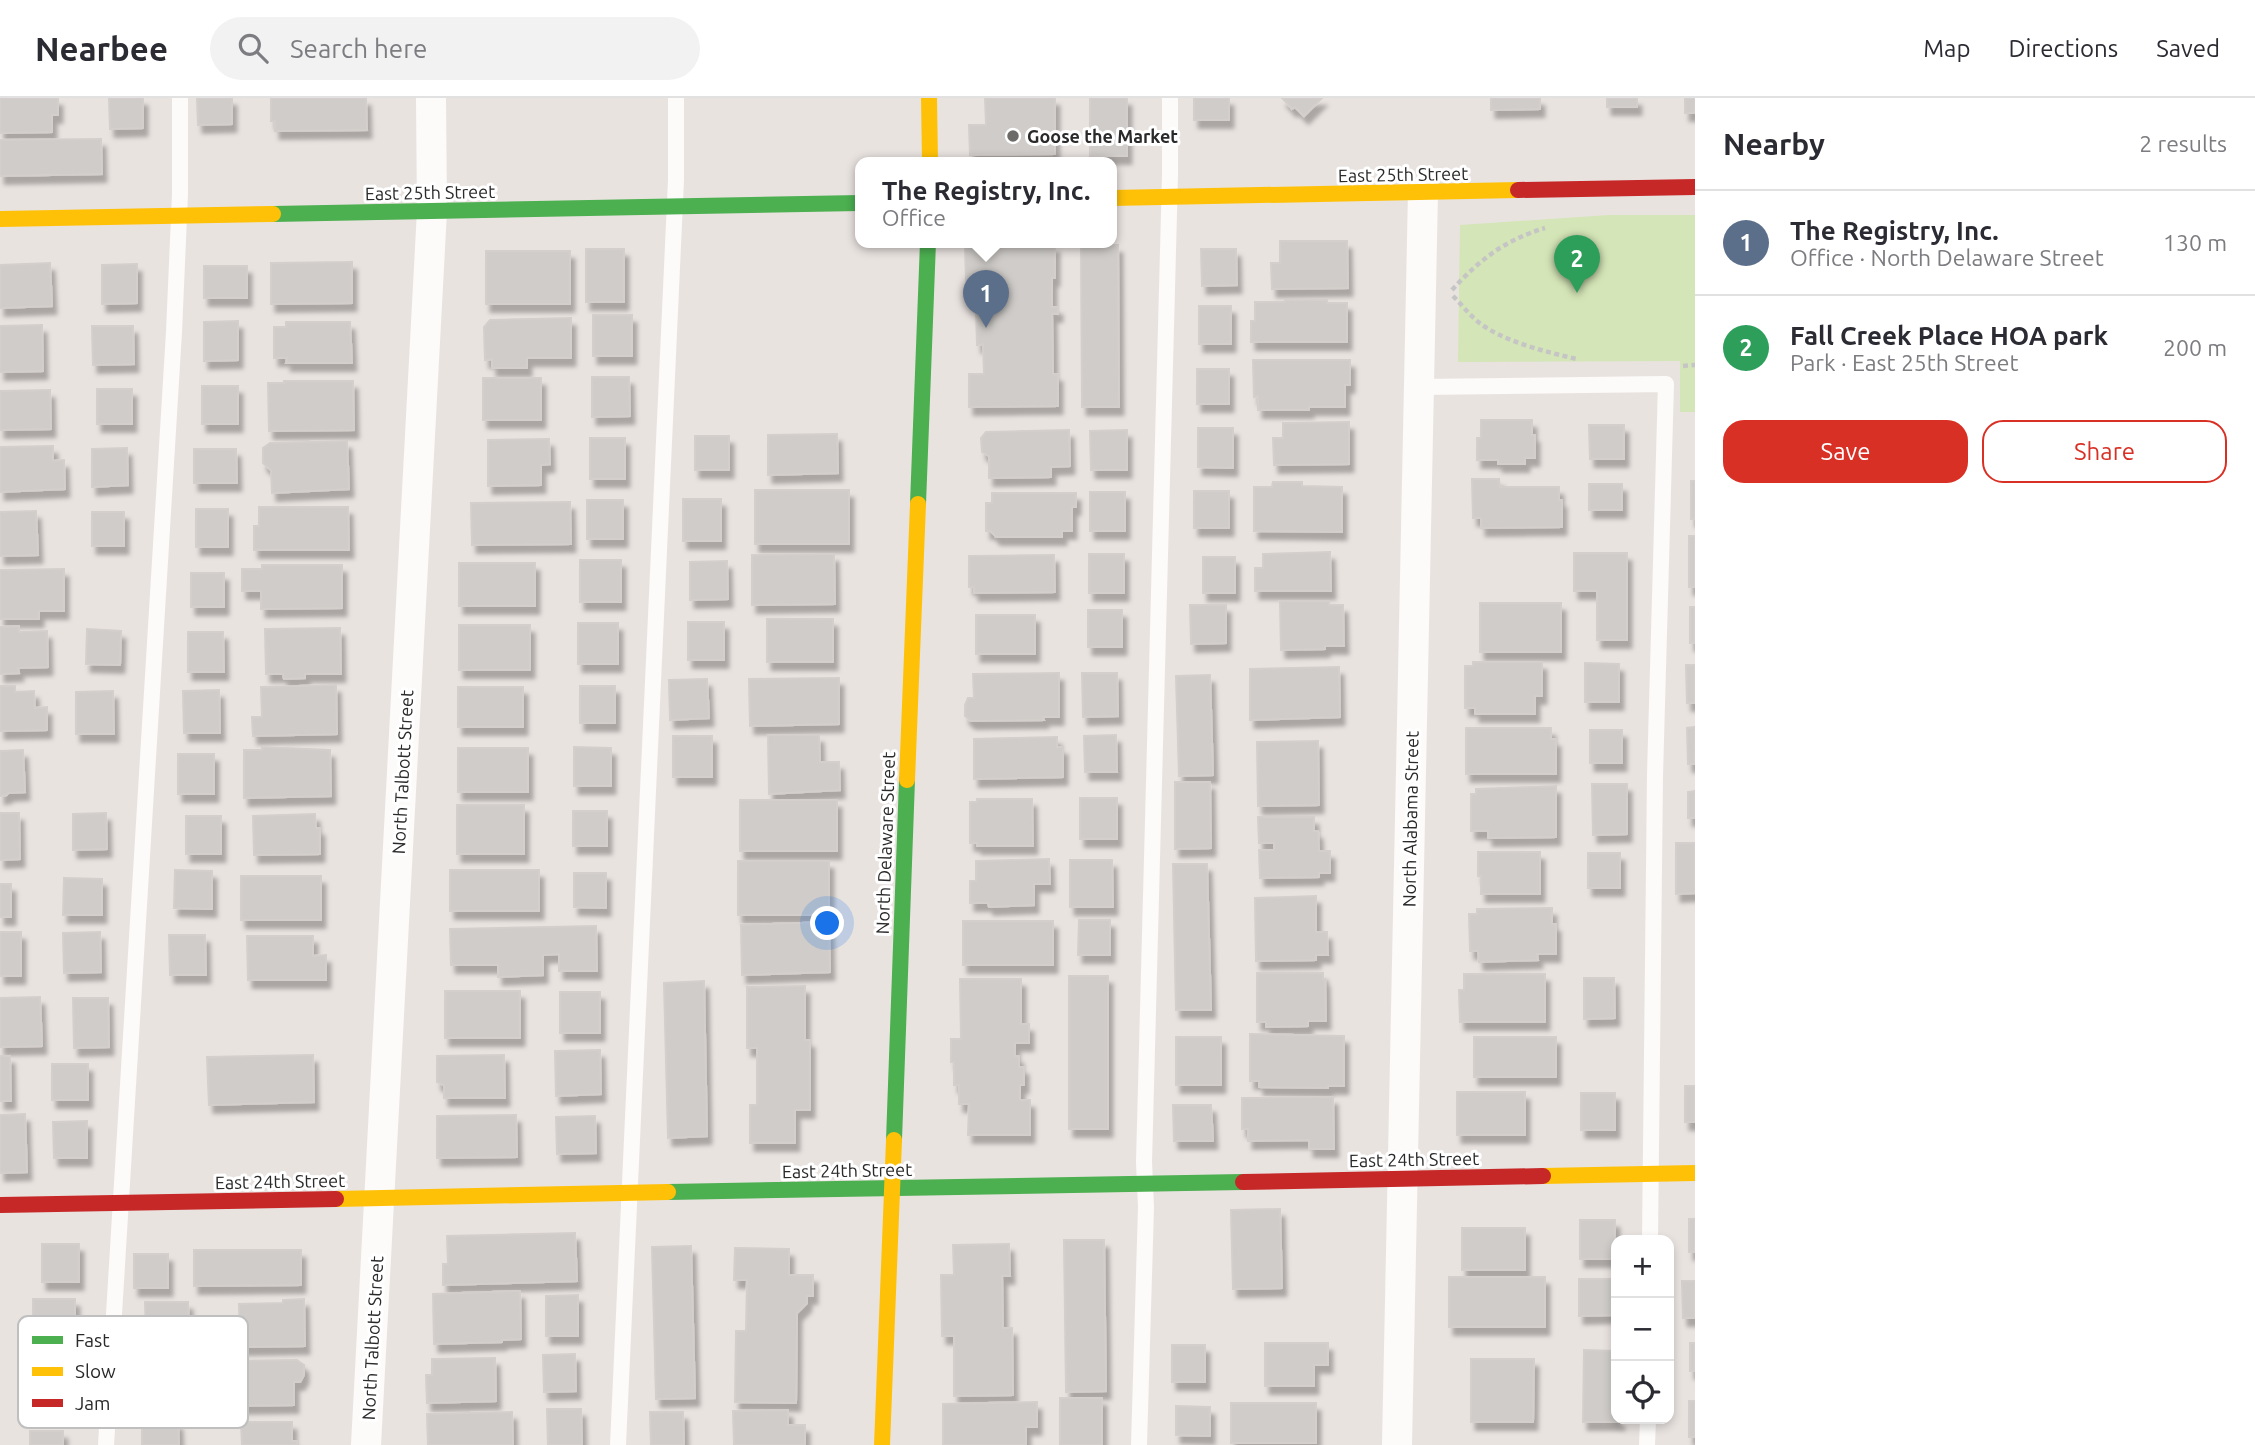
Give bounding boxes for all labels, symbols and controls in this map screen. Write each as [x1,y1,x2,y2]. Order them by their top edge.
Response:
search box [210,17,700,80]
icon: search [234,29,272,67]
text: Nearbee [35,30,168,67]
text: Search here [290,34,427,63]
text: Map [1923,35,1970,62]
text: Directions [2008,35,2118,62]
text: Saved [2156,35,2220,62]
place label: Goose the Market [1027,126,1178,146]
text: Nearby [1723,127,1825,161]
marker: Goose the Market [1005,128,1021,144]
text: 2 results [2139,131,2227,156]
popup [855,157,1117,248]
street label: East 25th Street [1338,163,1468,185]
text: The Registry, Inc. [882,176,1090,205]
street label: East 25th Street [365,181,495,203]
text: Office [882,205,946,230]
text: The Registry, Inc. [1790,216,1999,245]
text: 1 [1740,230,1752,255]
text: 130 m [2163,230,2227,255]
pin: 2 [1554,235,1600,293]
text: Office · North Delaware Street [1790,245,2104,270]
pin: 1 [963,270,1009,328]
text: Fall Creek Place HOA park [1790,321,2108,350]
text: 2 [1740,335,1752,360]
text: 200 m [2163,335,2227,360]
text: Park · East 25th Street [1790,350,2018,375]
button: Save [1723,420,1968,483]
button: Share [1982,420,2227,483]
street label: North Talbott Street [388,689,416,855]
street label: North Alabama Street [1398,731,1422,907]
street label: North Delaware Street [872,751,898,935]
your location [810,906,844,940]
street label: East 24th Street [1349,1148,1479,1170]
street label: East 24th Street [782,1159,912,1181]
street label: East 24th Street [215,1170,345,1192]
map controls [1611,1235,1674,1424]
button: + [1611,1235,1674,1298]
street label: North Talbott Street [358,1255,386,1421]
button: − [1611,1298,1674,1361]
legend [18,1316,248,1428]
text: Fast [75,1329,110,1351]
text: Slow [75,1360,116,1382]
button: locate [1611,1361,1674,1424]
text: Jam [75,1392,111,1414]

